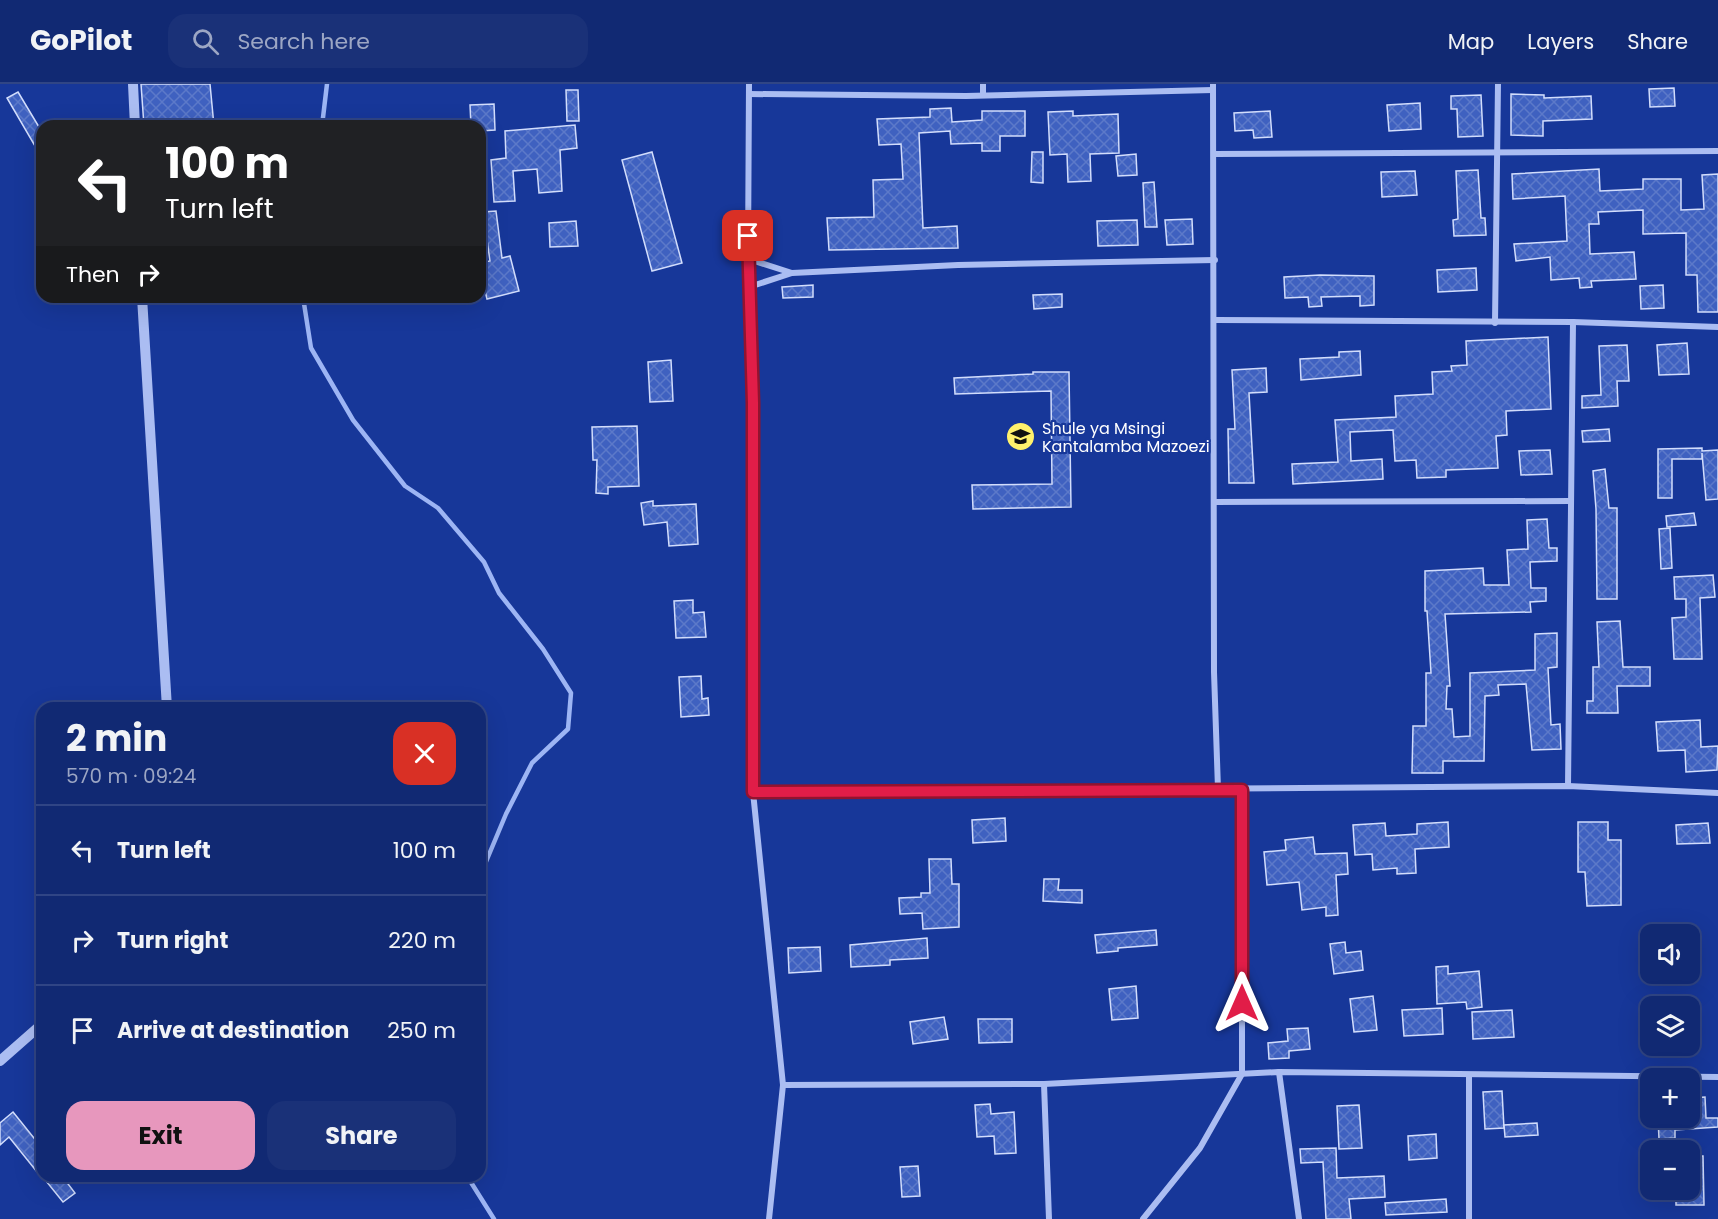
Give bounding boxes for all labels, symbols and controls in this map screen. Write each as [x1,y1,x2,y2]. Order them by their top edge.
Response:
search box [168,14,588,68]
text: GoPilot [30,21,132,60]
icon: search [189,25,222,58]
text: Search here [237,26,370,57]
text: Map [1448,27,1494,56]
text: Layers [1527,27,1594,56]
text: Share [1627,27,1688,56]
text: 100 m [165,134,289,193]
icon: left [66,144,144,222]
text: Turn left [165,190,274,227]
pin [722,210,773,261]
icon: arrive [731,219,764,252]
icon: right [132,258,165,291]
text: Then [66,259,120,290]
place label: Shule ya Msingi Kantalamba Mazoezi [1042,417,1210,458]
school or university icon: Shule ya Msingi Kantalamba Mazoezi [1005,421,1037,453]
text: 2 min [66,713,167,764]
button: close [393,722,456,785]
text: 570 m · 09:24 [66,762,196,790]
icon: left [66,834,99,867]
text: Turn left [117,835,211,866]
text: 100 m [393,835,456,866]
icon: right [66,924,99,957]
map controls [1640,924,1700,1200]
button: sound [1640,924,1700,984]
text: Turn right [117,925,228,956]
text: 220 m [388,925,456,956]
position arrow [1210,971,1274,1035]
button: layers [1640,996,1700,1056]
icon: arrive [66,1014,99,1047]
text: Arrive at destination [117,1015,349,1046]
text: 250 m [387,1015,456,1046]
button: + [1640,1068,1700,1128]
button: Exit [66,1101,255,1170]
button: Share [267,1101,456,1170]
button: − [1640,1140,1700,1200]

